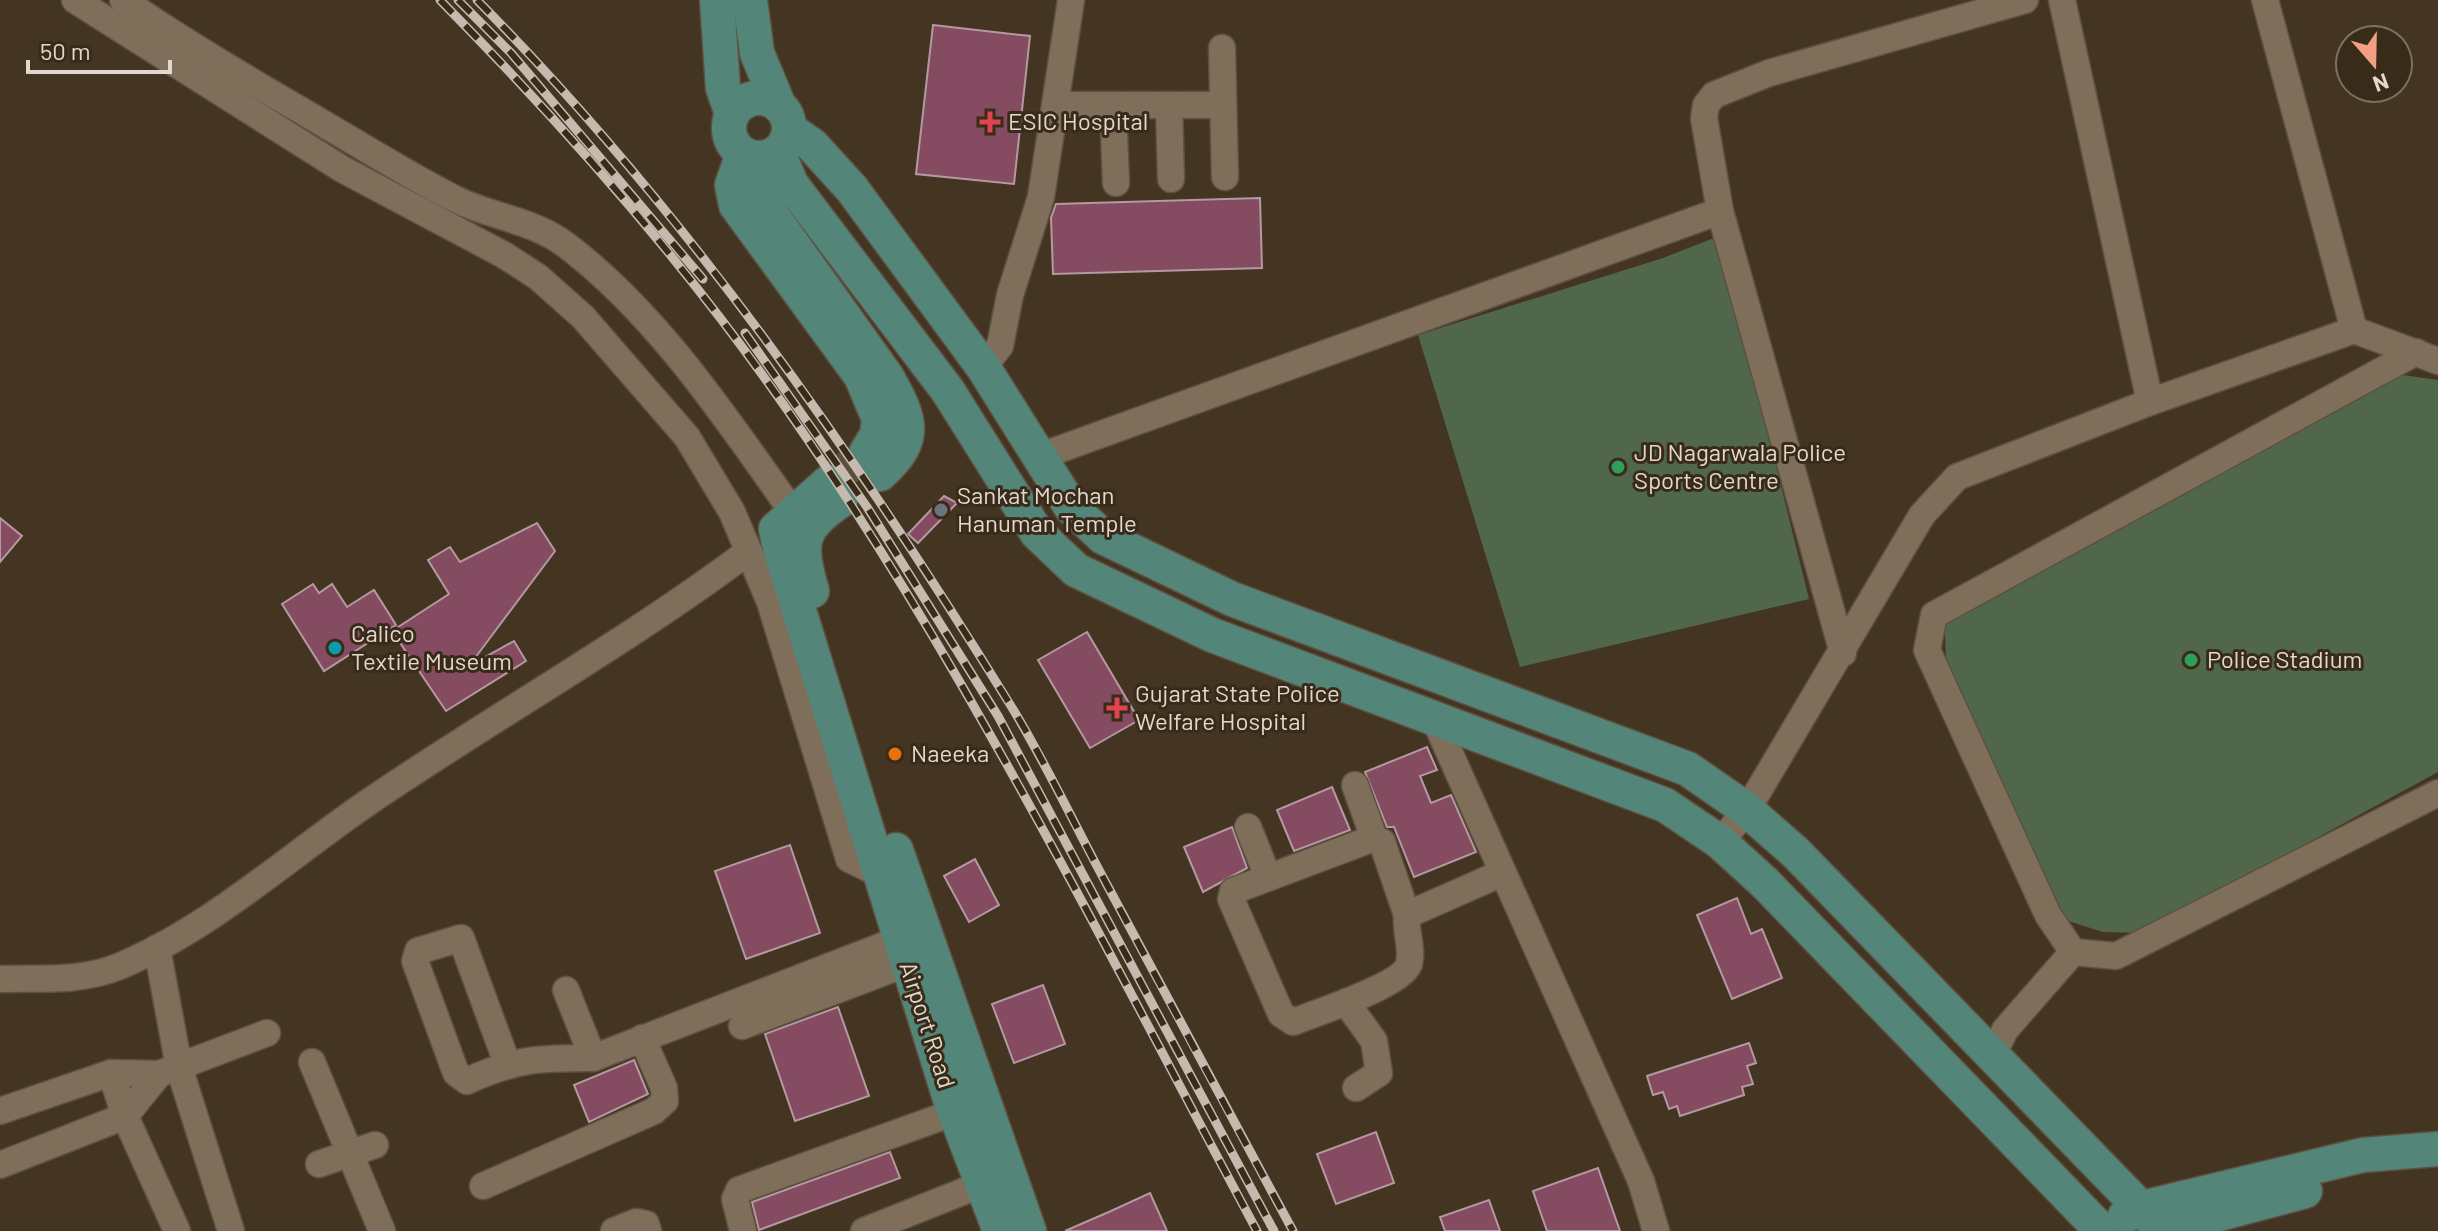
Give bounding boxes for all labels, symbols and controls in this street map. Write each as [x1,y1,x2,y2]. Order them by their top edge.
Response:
scale bar [28,24,170,74]
north arrow [2334,24,2414,104]
text: 50 m [40,36,91,65]
text: N [2370,69,2393,98]
place label: ESIC Hospital [1008,106,1148,135]
marker: ESIC Hospital [979,111,1001,133]
place label: JD Nagarwala Police Sports Centre [1634,437,1846,494]
marker: JD Nagarwala Police Sports Centre [1609,458,1627,476]
place label: Sankat Mochan Hanuman Temple [957,480,1137,537]
marker: Sankat Mochan Hanuman Temple [932,501,950,519]
place label: Calico Textile Museum [351,618,512,675]
marker: Calico Textile Museum [326,639,344,657]
place label: Police Stadium [2207,644,2362,673]
marker: Police Stadium [2182,651,2200,669]
place label: Gujarat State Police Welfare Hospital [1135,678,1340,735]
marker: Gujarat State Police Welfare Hospital [1106,697,1128,719]
place label: Naeeka [911,738,989,767]
marker: Naeeka [886,745,904,763]
street label: Airport Road [894,958,962,1091]

